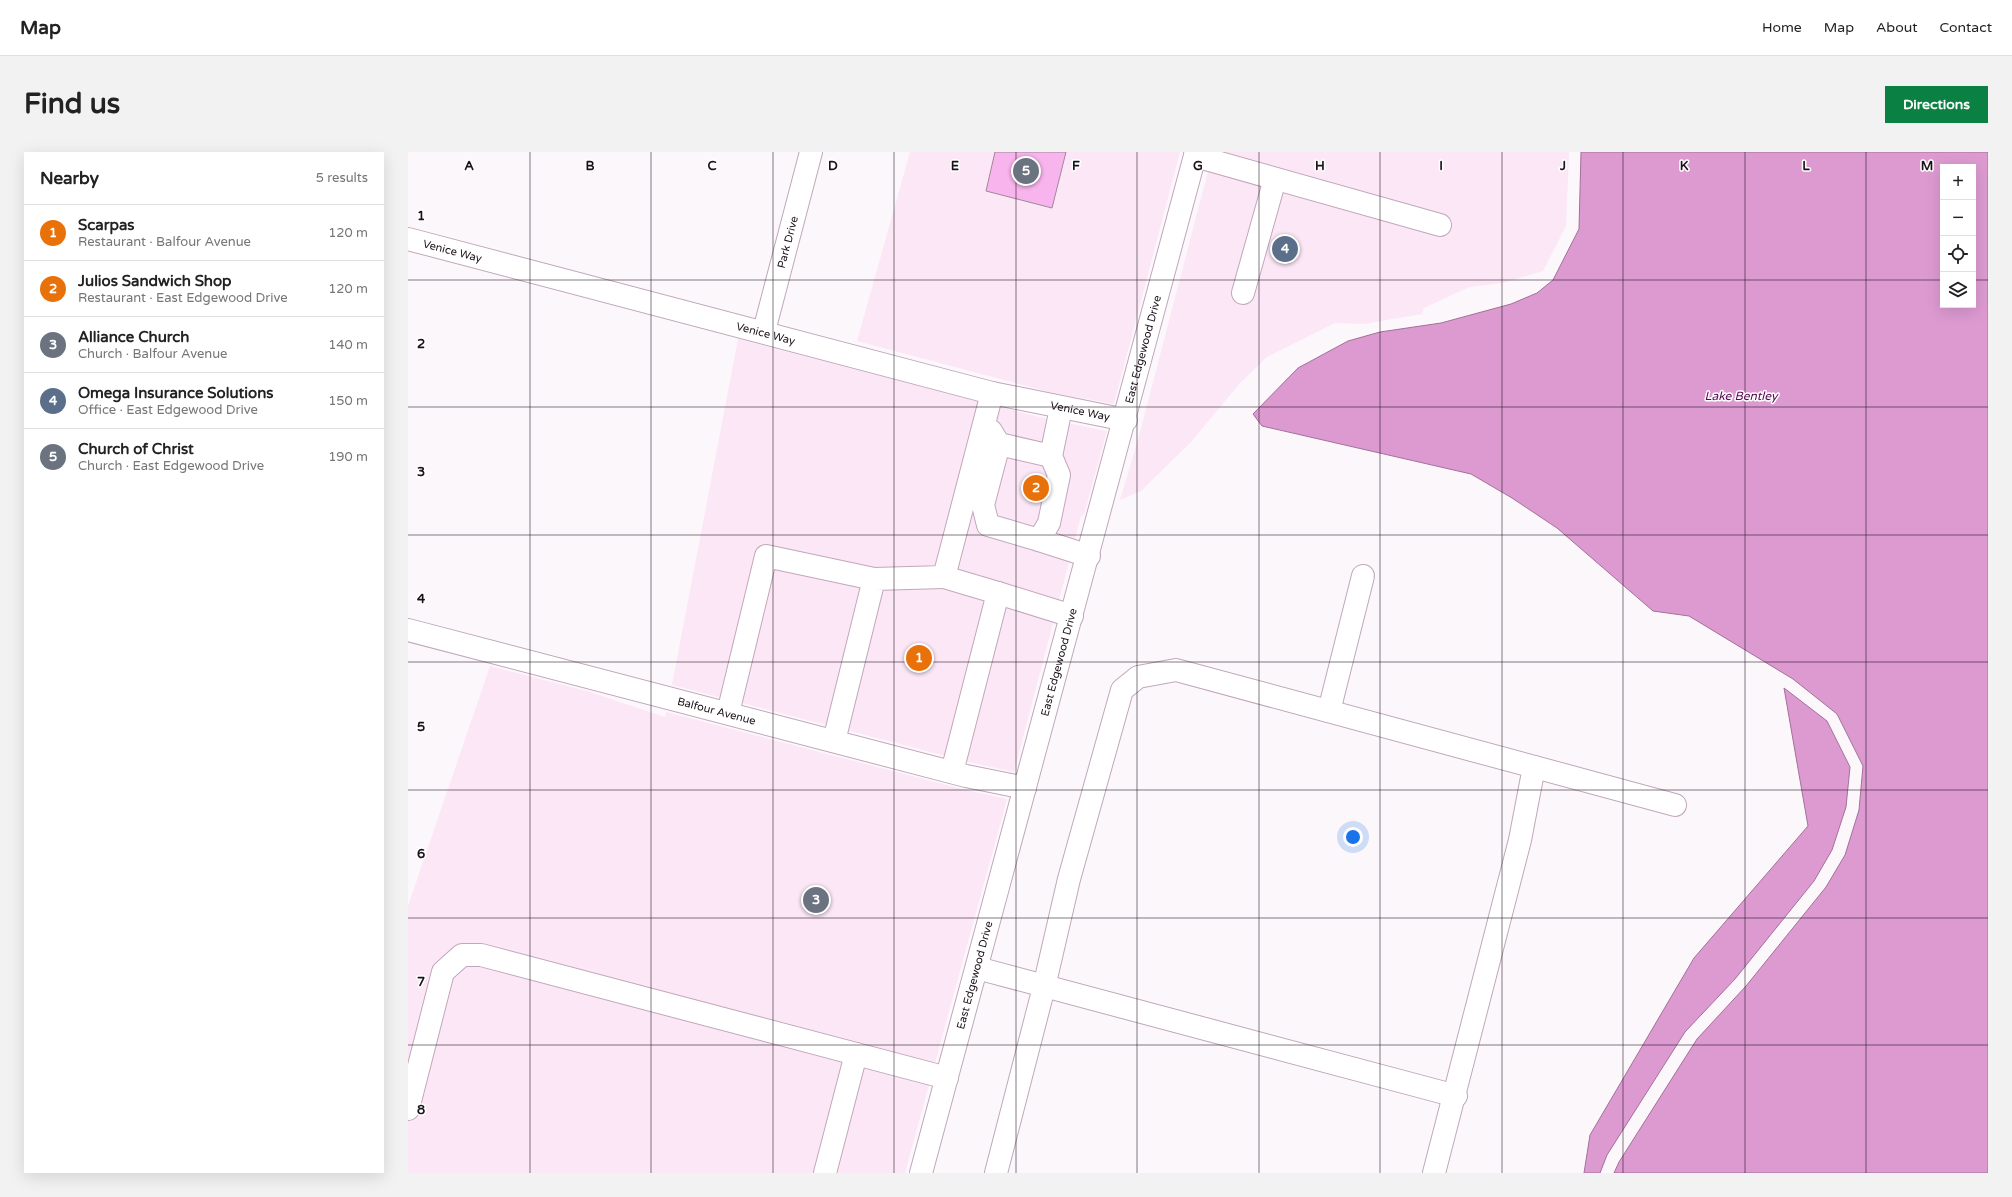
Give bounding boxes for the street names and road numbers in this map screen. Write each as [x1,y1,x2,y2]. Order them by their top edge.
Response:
street label: Park Drive [775,215,801,270]
street label: Venice Way [422,237,483,265]
street label: East Edgewood Drive [1123,294,1164,405]
street label: Venice Way [735,320,797,348]
street label: Venice Way [1049,399,1111,424]
street label: East Edgewood Drive [1038,607,1080,718]
street label: Balfour Avenue [676,695,757,728]
street label: East Edgewood Drive [954,920,996,1031]

